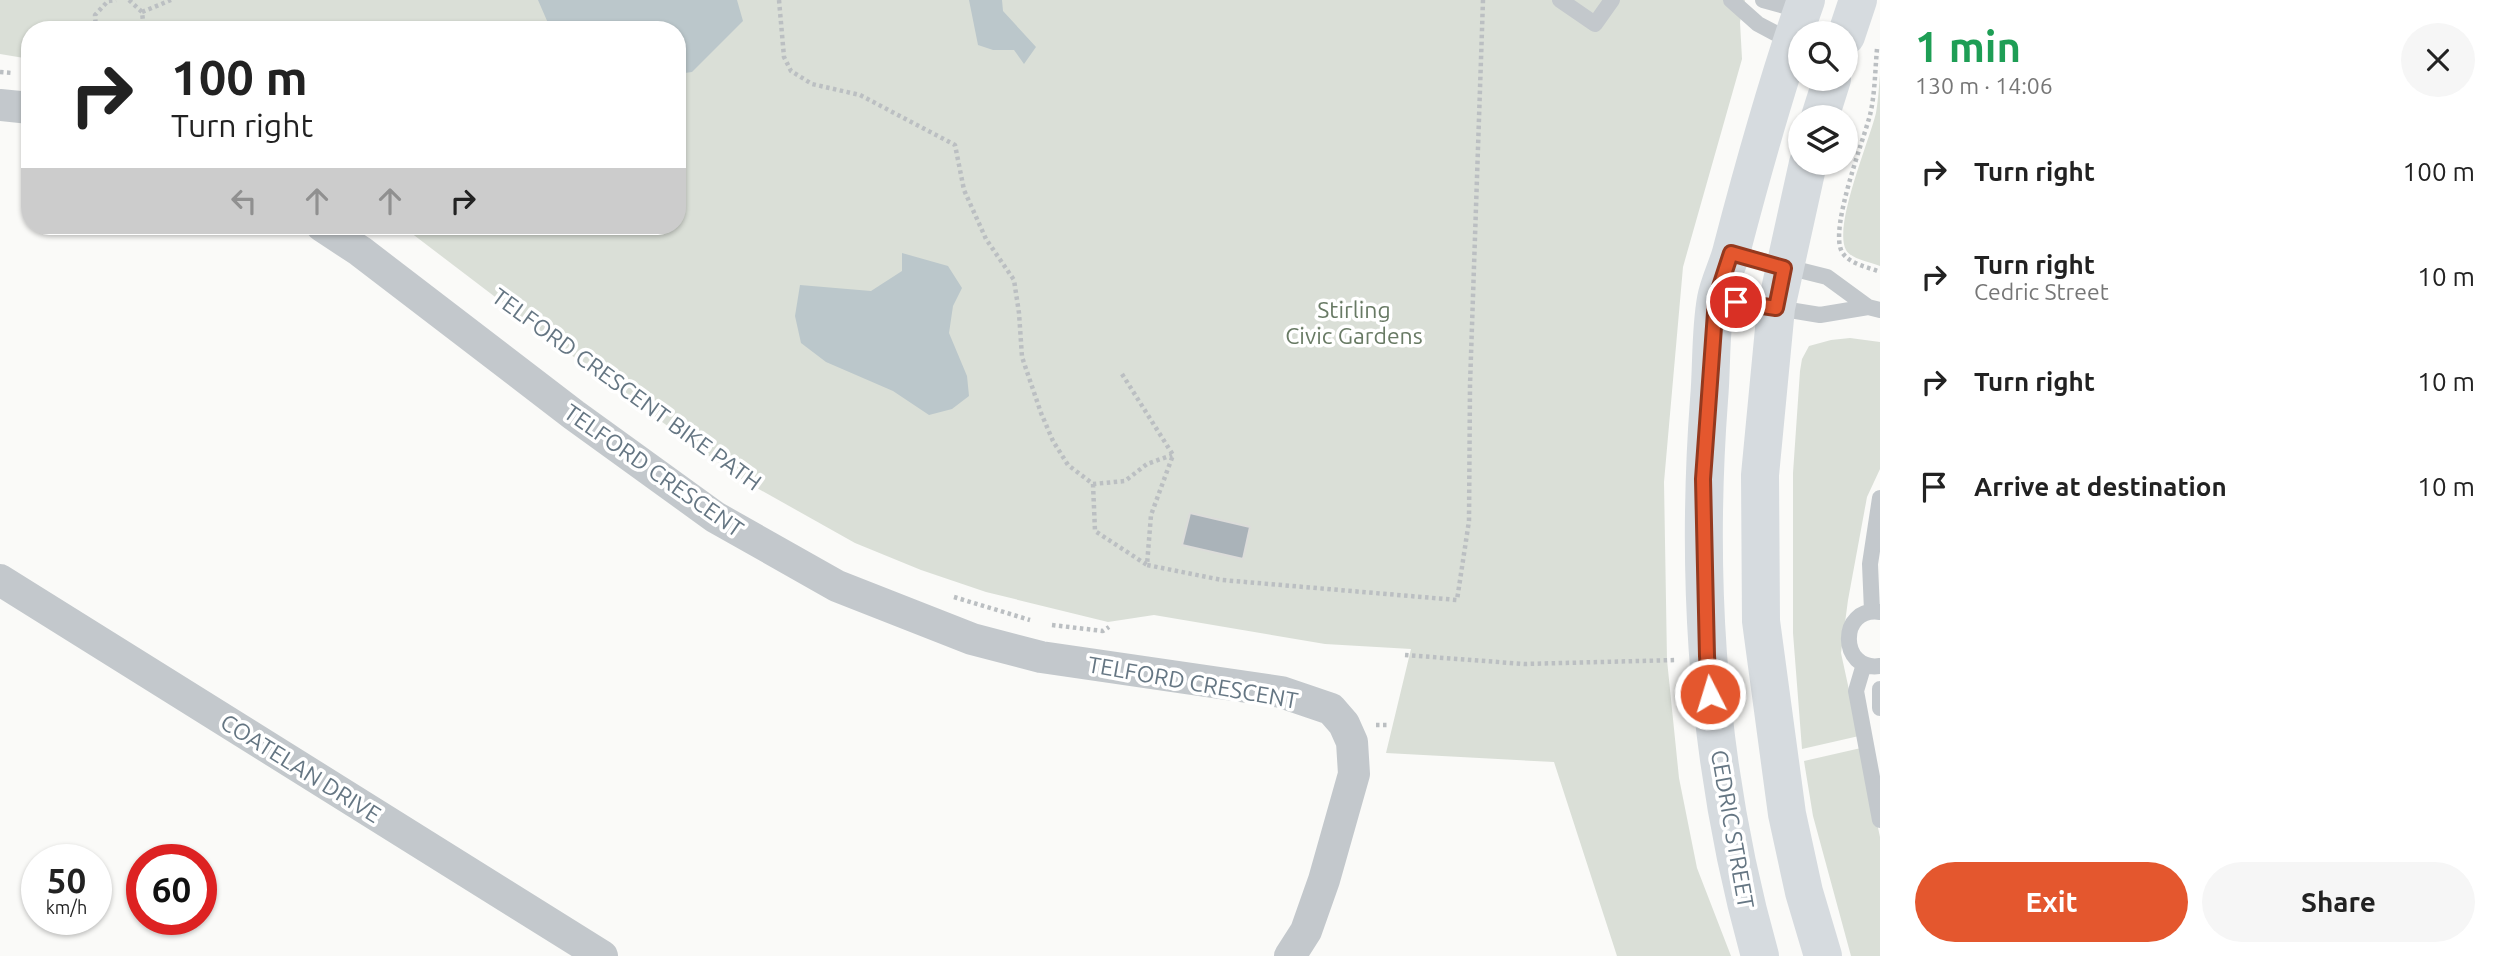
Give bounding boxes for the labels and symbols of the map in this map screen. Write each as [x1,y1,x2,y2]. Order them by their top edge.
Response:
pin [1706,272,1766,332]
street label: TELFORD CRESCENT BIKE PATH [487,282,767,496]
park label: Stirling Civic Gardens [1285,297,1423,348]
street label: TELFORD CRESCENT [559,398,749,542]
street label: TELFORD CRESCENT [1086,651,1300,713]
position arrow [1673,657,1747,731]
street label: COATELAN DRIVE [216,709,386,827]
street label: CEDRIC STREET [1707,748,1759,910]
speed limit sign: 60 [126,844,217,935]

